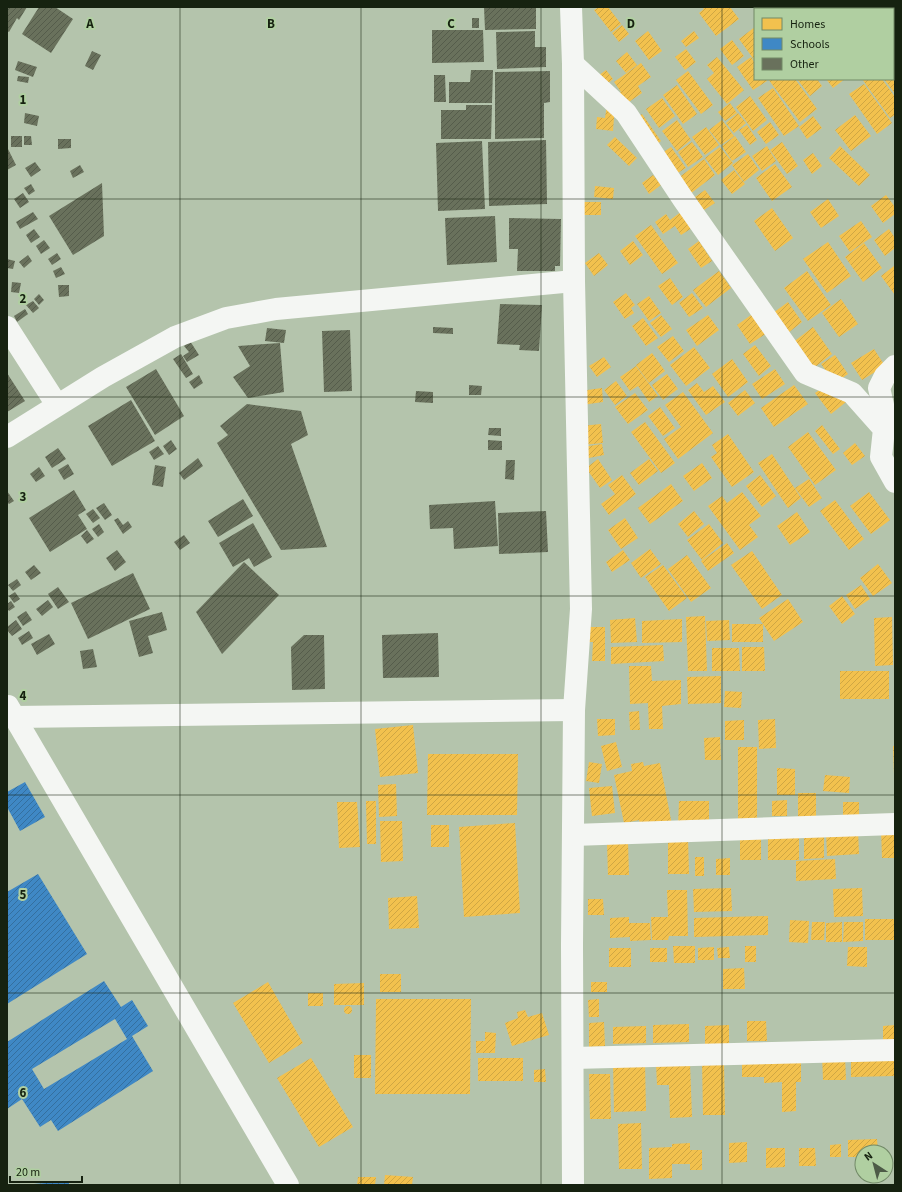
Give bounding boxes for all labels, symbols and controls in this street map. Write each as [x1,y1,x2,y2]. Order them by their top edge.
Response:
legend [754,8,894,80]
text: A [85,15,94,33]
text: B [267,15,275,33]
text: C [447,15,455,33]
text: D [627,15,635,33]
text: Homes [790,16,825,33]
text: Schools [790,36,830,53]
text: Other [790,56,820,73]
text: 1 [20,91,27,109]
text: 2 [20,290,27,308]
text: 3 [20,488,27,506]
text: 4 [20,687,27,705]
text: 5 [20,886,27,904]
text: 6 [20,1084,27,1102]
north arrow [854,1144,894,1184]
text: N [861,1148,876,1165]
scale bar [10,1158,82,1184]
text: 20 m [16,1164,40,1181]

